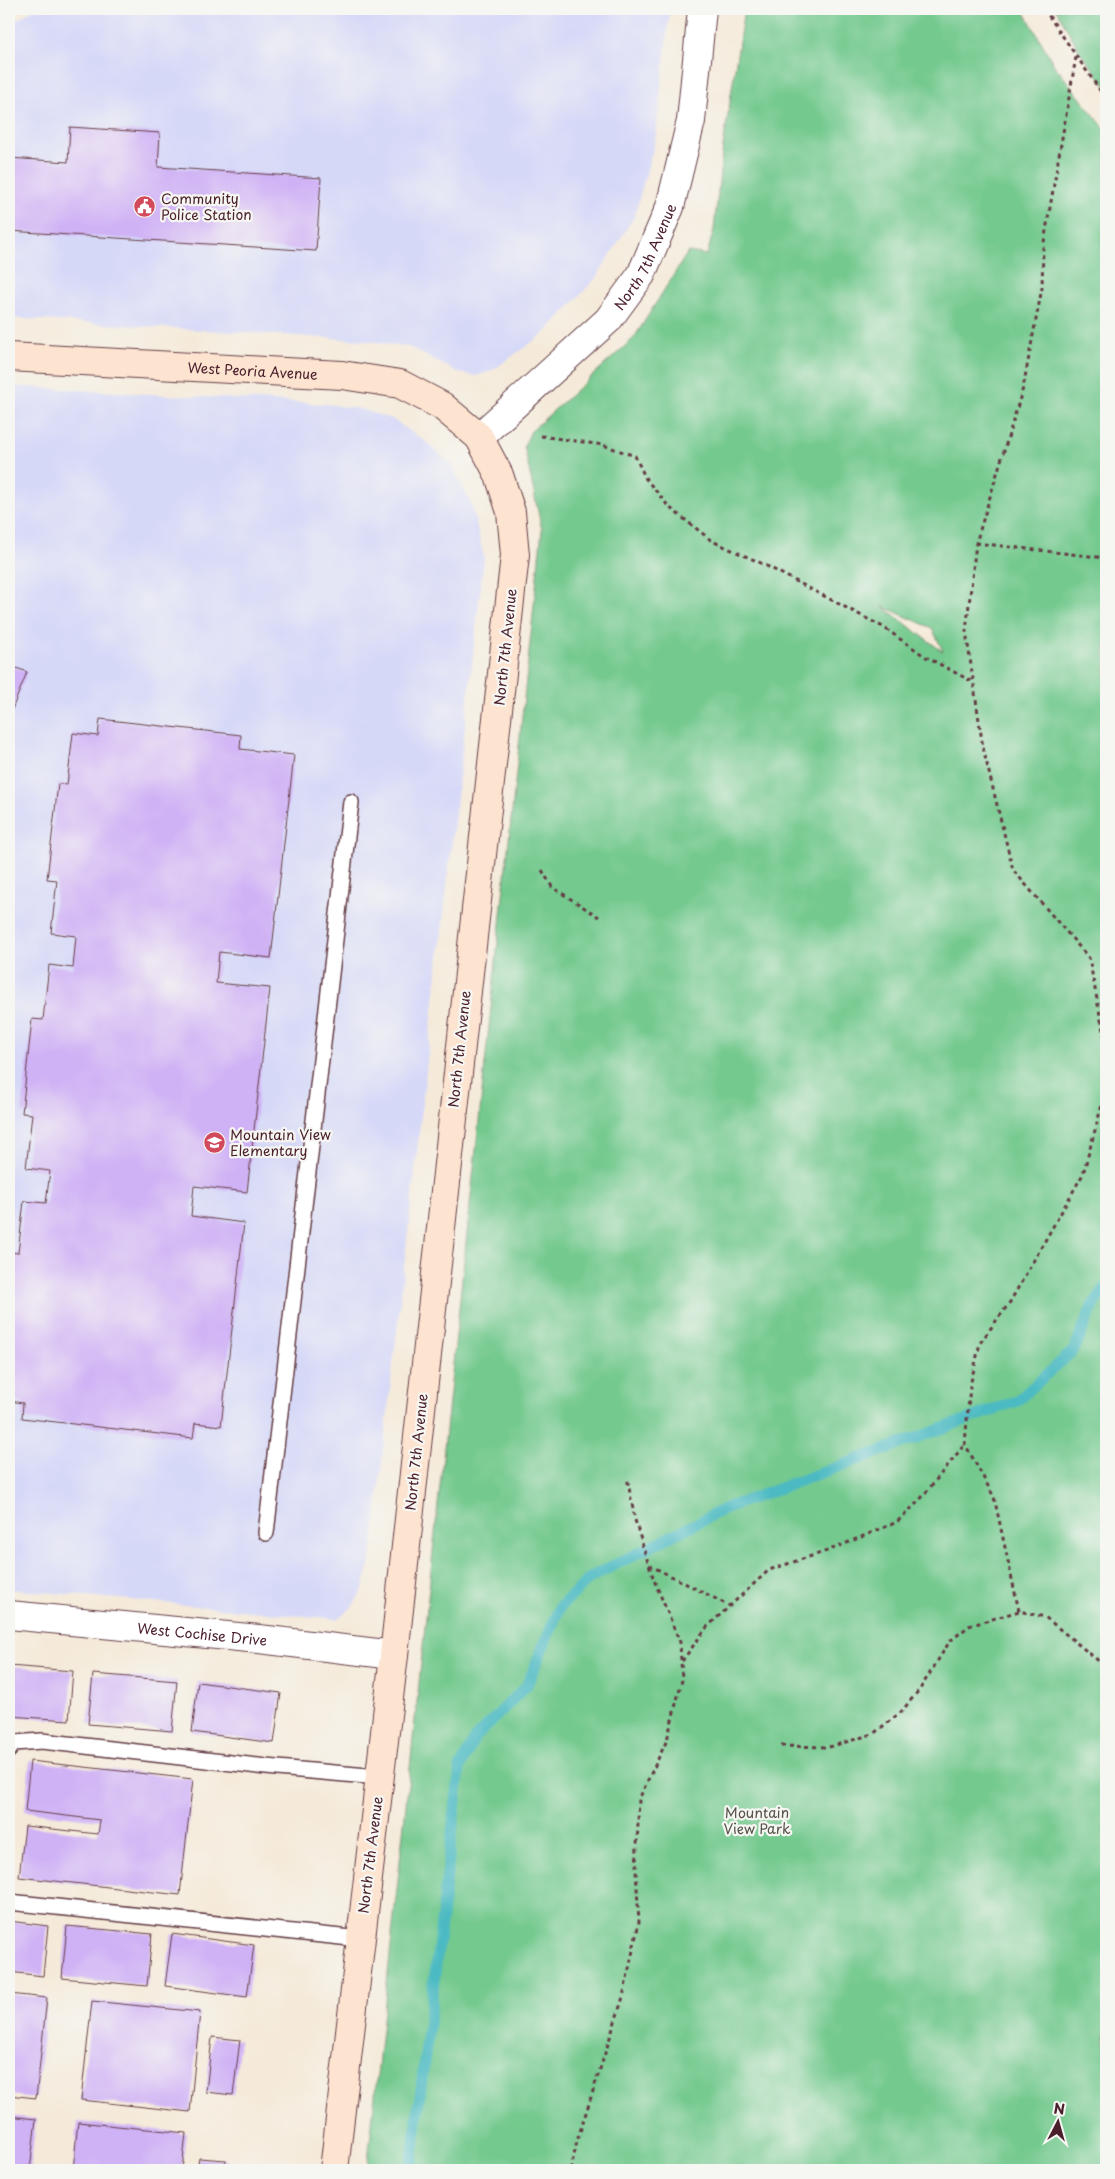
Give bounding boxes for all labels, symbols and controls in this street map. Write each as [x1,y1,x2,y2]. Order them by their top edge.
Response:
place label: Community Police Station [161,188,252,225]
public building icon: Community Police Station [133,194,157,218]
street label: North 7th Avenue [608,200,681,314]
street label: West Peoria Avenue [187,356,319,384]
street label: North 7th Avenue [488,587,522,707]
street label: North 7th Avenue [442,989,476,1109]
place label: Mountain View Elementary [230,1124,331,1161]
school or university icon: Mountain View Elementary [202,1130,226,1154]
street label: North 7th Avenue [399,1392,433,1512]
street label: West Cochise Drive [136,1617,268,1650]
street label: North 7th Avenue [352,1795,388,1915]
park label: Mountain View Park [724,1802,791,1839]
north arrow [1032,2096,1082,2146]
text: N [1053,2098,1066,2120]

